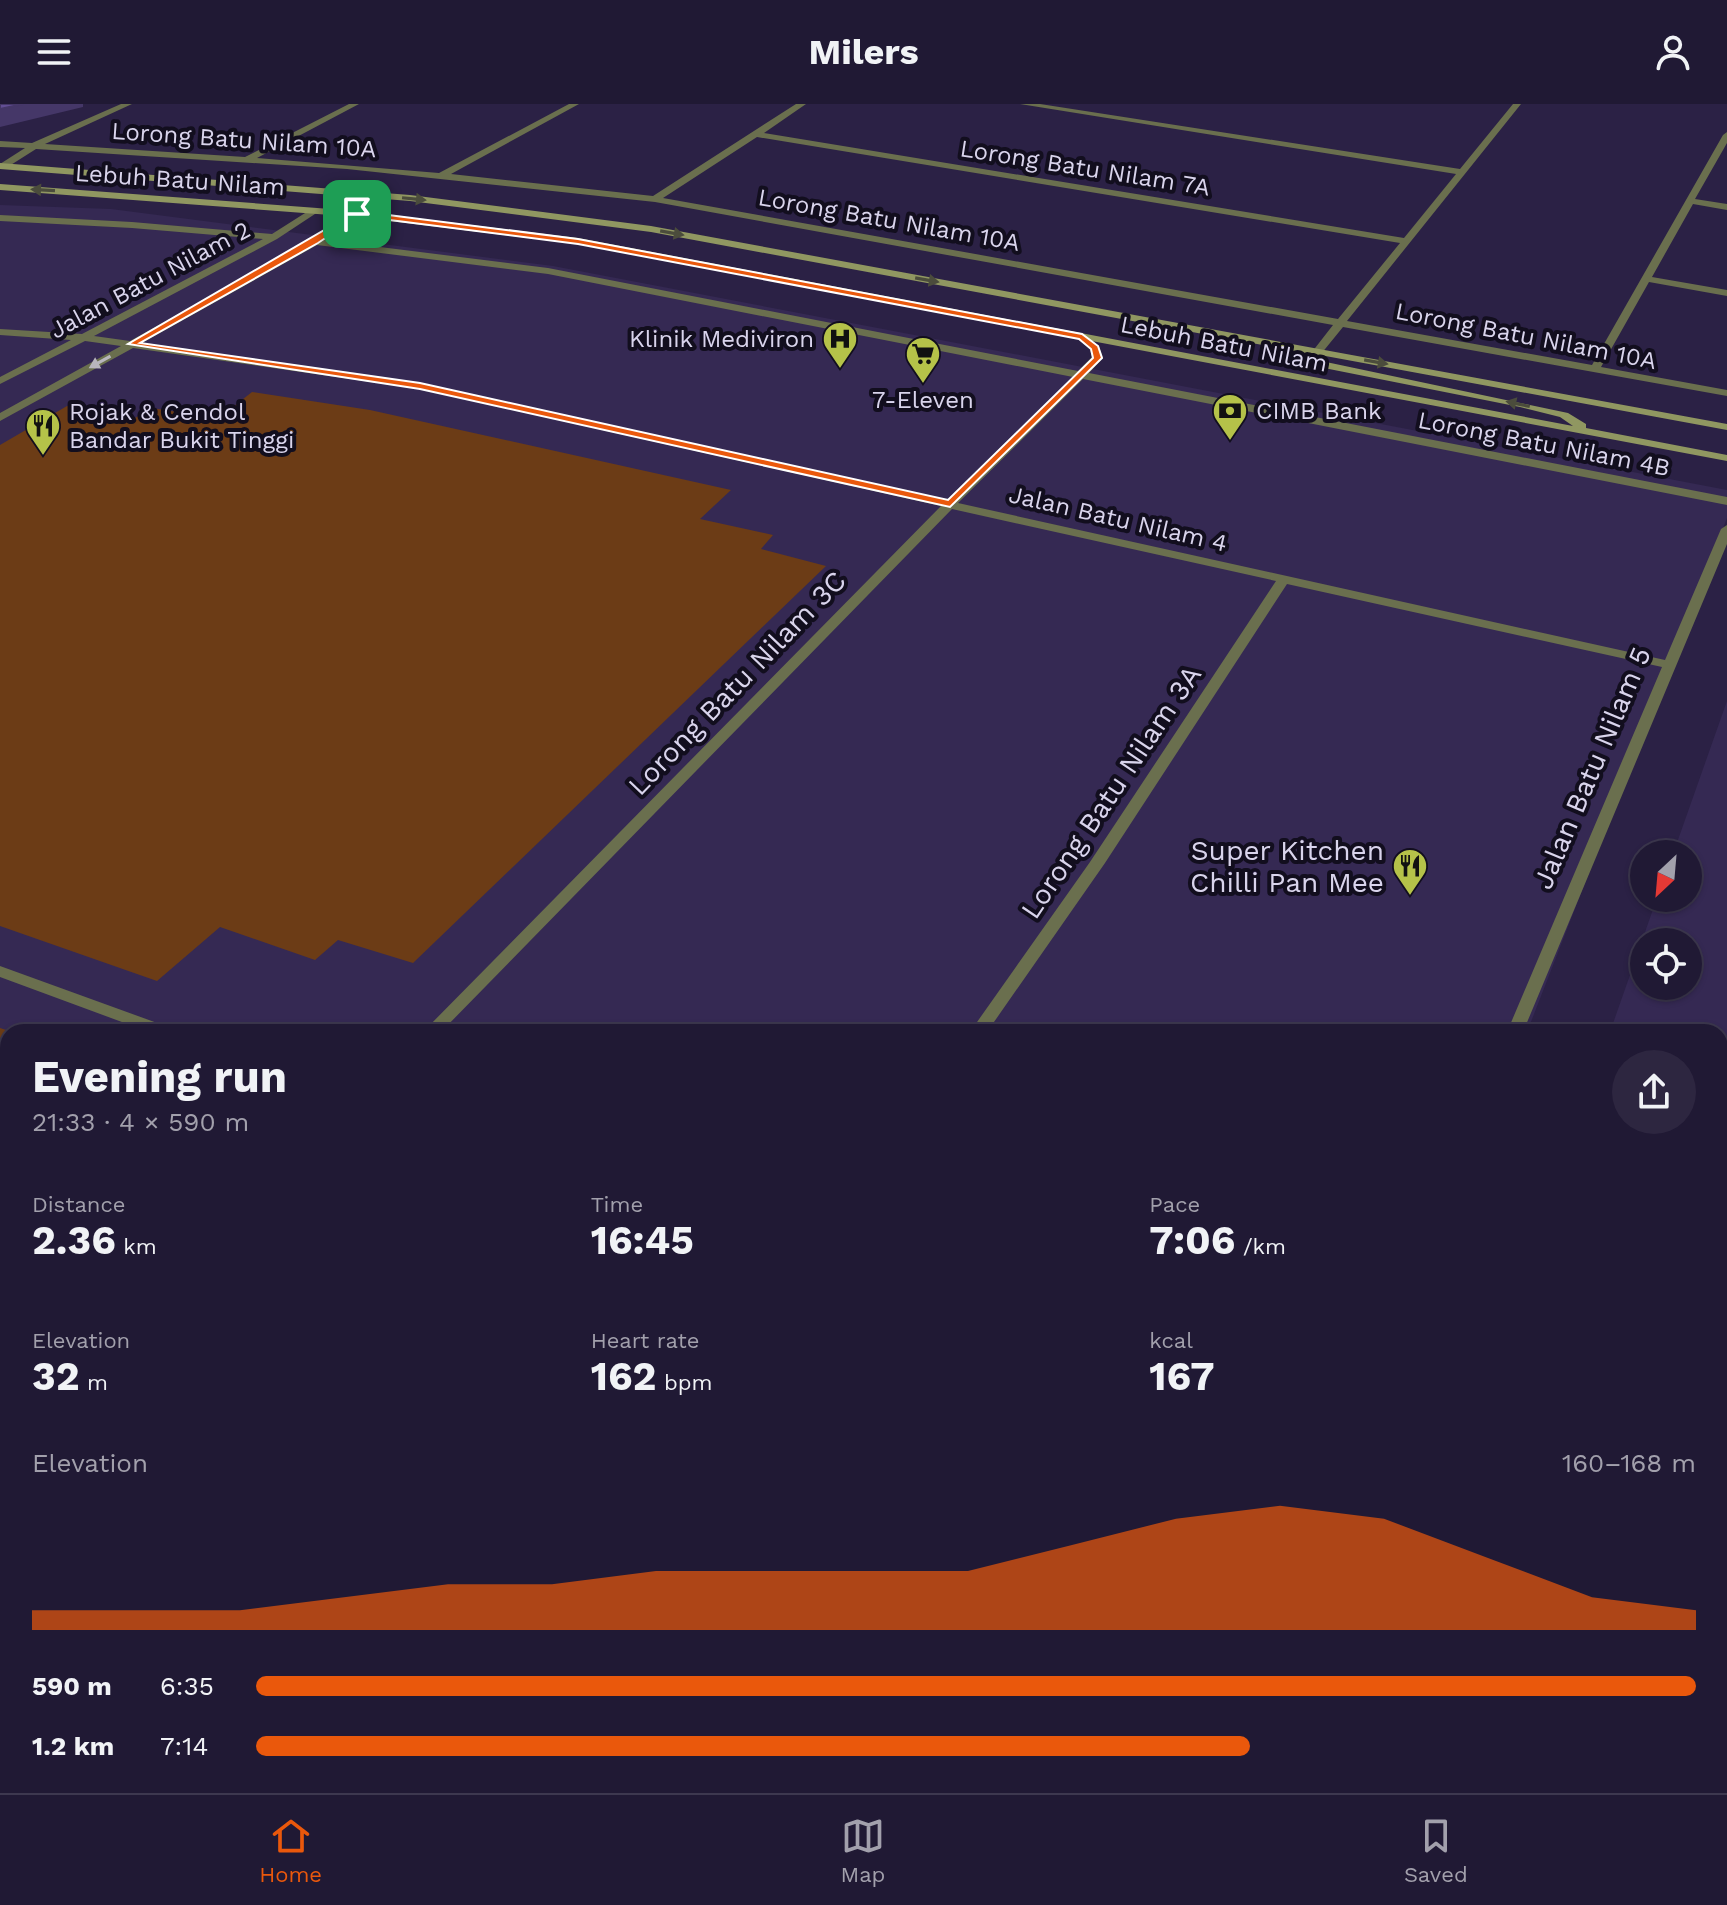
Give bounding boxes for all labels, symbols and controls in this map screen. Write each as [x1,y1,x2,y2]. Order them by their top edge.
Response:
icon: menu [32,30,76,74]
icon: person [1651,30,1695,74]
text: Milers [808,31,919,73]
street label: Lorong Batu Nilam 10A [111,117,378,163]
street label: Lorong Batu Nilam 7A [958,134,1212,202]
street label: Lebuh Batu Nilam [74,159,286,201]
pin [323,180,391,248]
one-way arrow [30,183,55,196]
street label: Lorong Batu Nilam 10A [756,183,1022,257]
icon: arrive [335,192,379,236]
one-way arrow [402,192,427,205]
street label: Jalan Batu Nilam 2 [45,215,255,345]
one-way arrow [660,227,685,239]
one-way arrow [915,274,940,286]
street label: Lorong Batu Nilam 10A [1393,297,1659,375]
street label: Lebuh Batu Nilam [1118,310,1330,378]
hospital icon: Klinik Mediviron [821,320,859,370]
place label: Klinik Mediviron [629,325,814,353]
supermarket icon: 7-Eleven [904,335,942,385]
one-way arrow [89,355,112,369]
one-way arrow [1364,357,1389,369]
place label: 7-Eleven [872,386,974,414]
bank icon: CIMB Bank [1211,392,1249,442]
place label: CIMB Bank [1256,397,1382,425]
one-way arrow [1505,397,1530,410]
place label: Rojak & Cendol Bandar Bukit Tinggi [69,398,295,454]
street label: Lorong Batu Nilam 4B [1416,406,1672,482]
restaurant icon: Rojak & Cendol Bandar Bukit Tinggi [24,407,62,457]
street label: Jalan Batu Nilam 4 [1006,480,1230,558]
street label: Lorong Batu Nilam 3C [621,564,853,802]
street label: Jalan Batu Nilam 5 [1526,642,1658,894]
street label: Lorong Batu Nilam 3A [1014,659,1208,925]
place label: Super Kitchen Chilli Pan Mee [1190,834,1384,899]
north arrow [1630,840,1702,912]
map controls [1630,840,1702,1000]
restaurant icon: Super Kitchen Chilli Pan Mee [1391,847,1429,897]
button: locate [1630,928,1702,1000]
button: share [1612,1050,1696,1134]
text: Evening run [32,1051,287,1103]
text: 21:33 · 4 × 590 m [32,1107,249,1137]
text: Distance [32,1192,126,1217]
text: Time [591,1192,643,1217]
text: Pace [1149,1192,1200,1217]
text: 2.36 [32,1217,116,1264]
text: 16:45 [591,1217,694,1264]
text: 7:06 [1149,1217,1235,1264]
text: km [116,1234,157,1259]
text: /km [1235,1234,1286,1259]
text: Elevation [32,1328,130,1353]
text: Heart rate [591,1328,699,1353]
text: kcal [1149,1328,1193,1353]
text: 32 [32,1353,80,1400]
text: 162 [591,1353,656,1400]
text: 167 [1149,1353,1215,1400]
text: m [80,1370,108,1395]
text: bpm [656,1370,712,1395]
text: Elevation [32,1448,148,1478]
text: 160–168 m [1562,1448,1696,1478]
text: 590 m [32,1671,112,1701]
text: 6:35 [160,1671,214,1701]
text: 1.2 km [32,1731,114,1761]
text: 7:14 [160,1731,208,1761]
tab: Home [259,1814,322,1887]
tab: Map [841,1814,885,1887]
tab: Saved [1404,1814,1468,1887]

